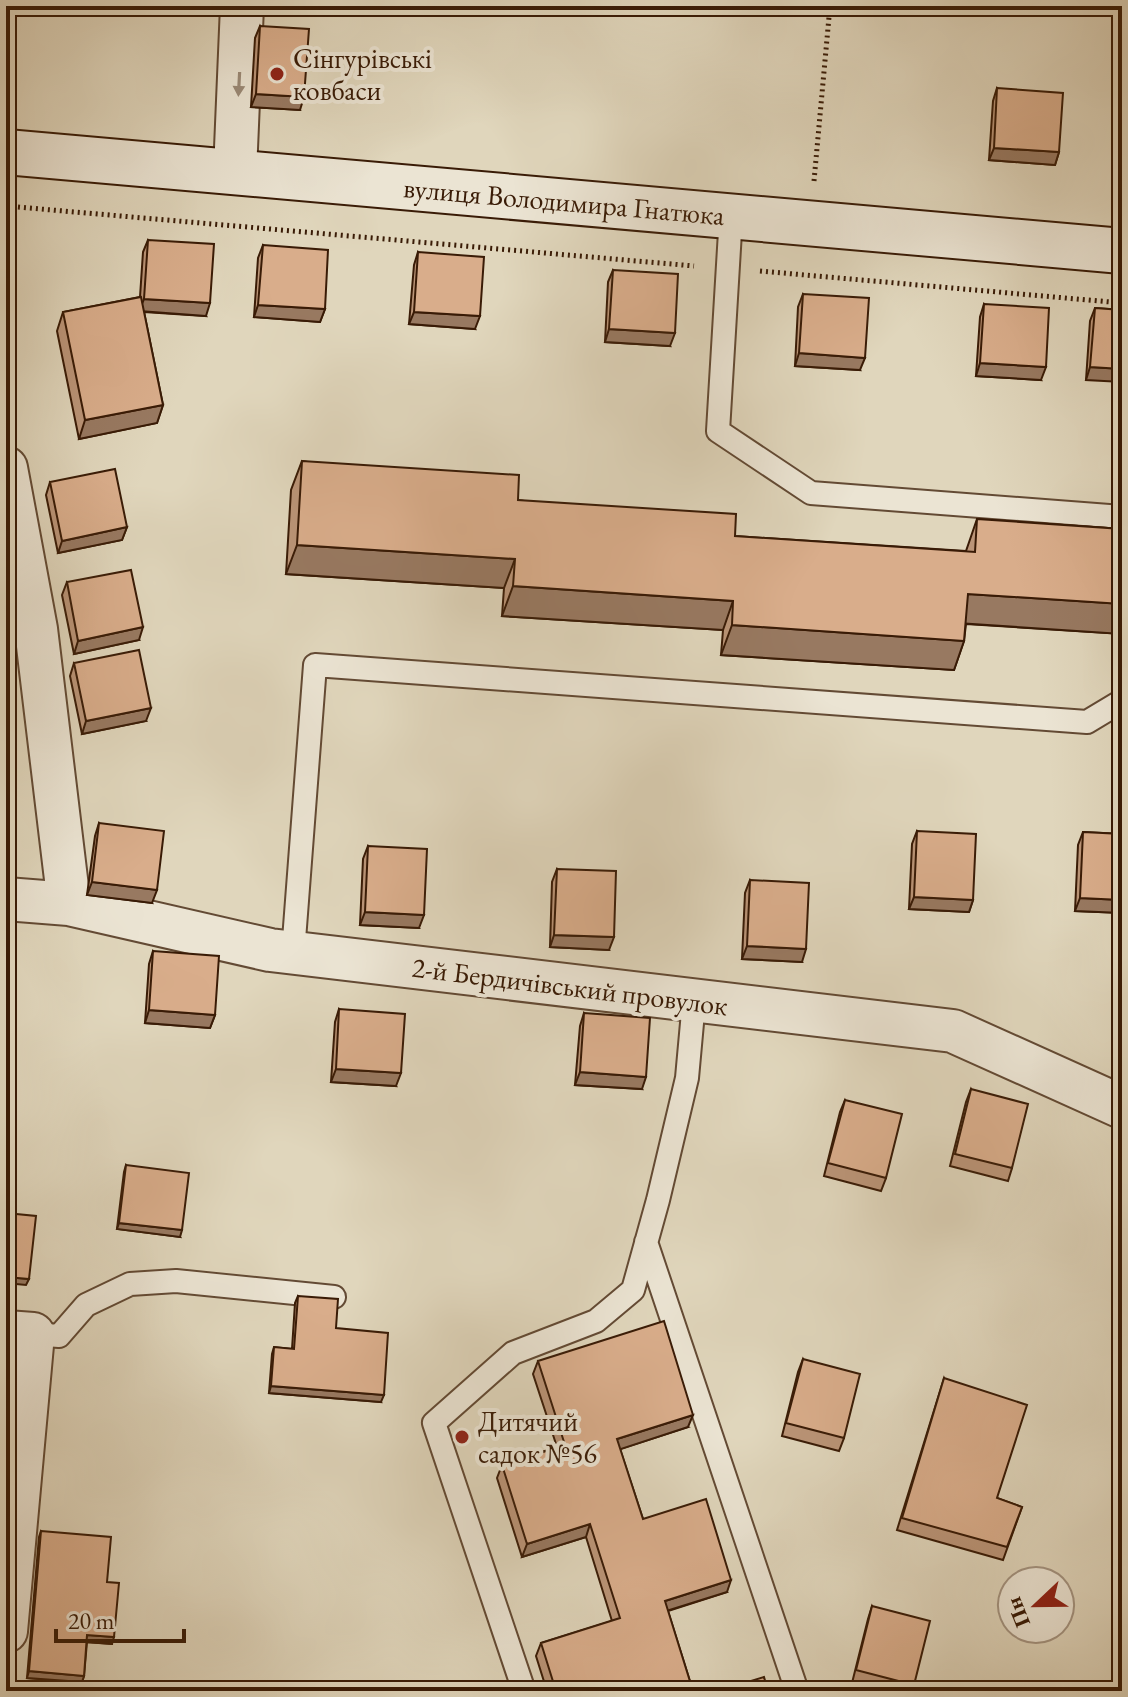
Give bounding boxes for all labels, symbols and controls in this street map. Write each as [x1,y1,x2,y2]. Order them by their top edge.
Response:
place label: Сінгурівські ковбаси [293,40,432,108]
marker: Сінгурівські ковбаси [268,65,286,83]
one-way arrow [232,72,245,97]
street label: вулиця Володимира Гнатюка [402,169,727,233]
street label: 2-й Бердичівський провулок [410,949,730,1023]
place label: Дитячий садок №56 [478,1403,597,1471]
marker: Дитячий садок №56 [453,1428,471,1446]
north arrow [996,1565,1076,1645]
scale bar [56,1593,184,1643]
text: Пн [999,1593,1037,1632]
text: 20 m [68,1605,115,1636]

